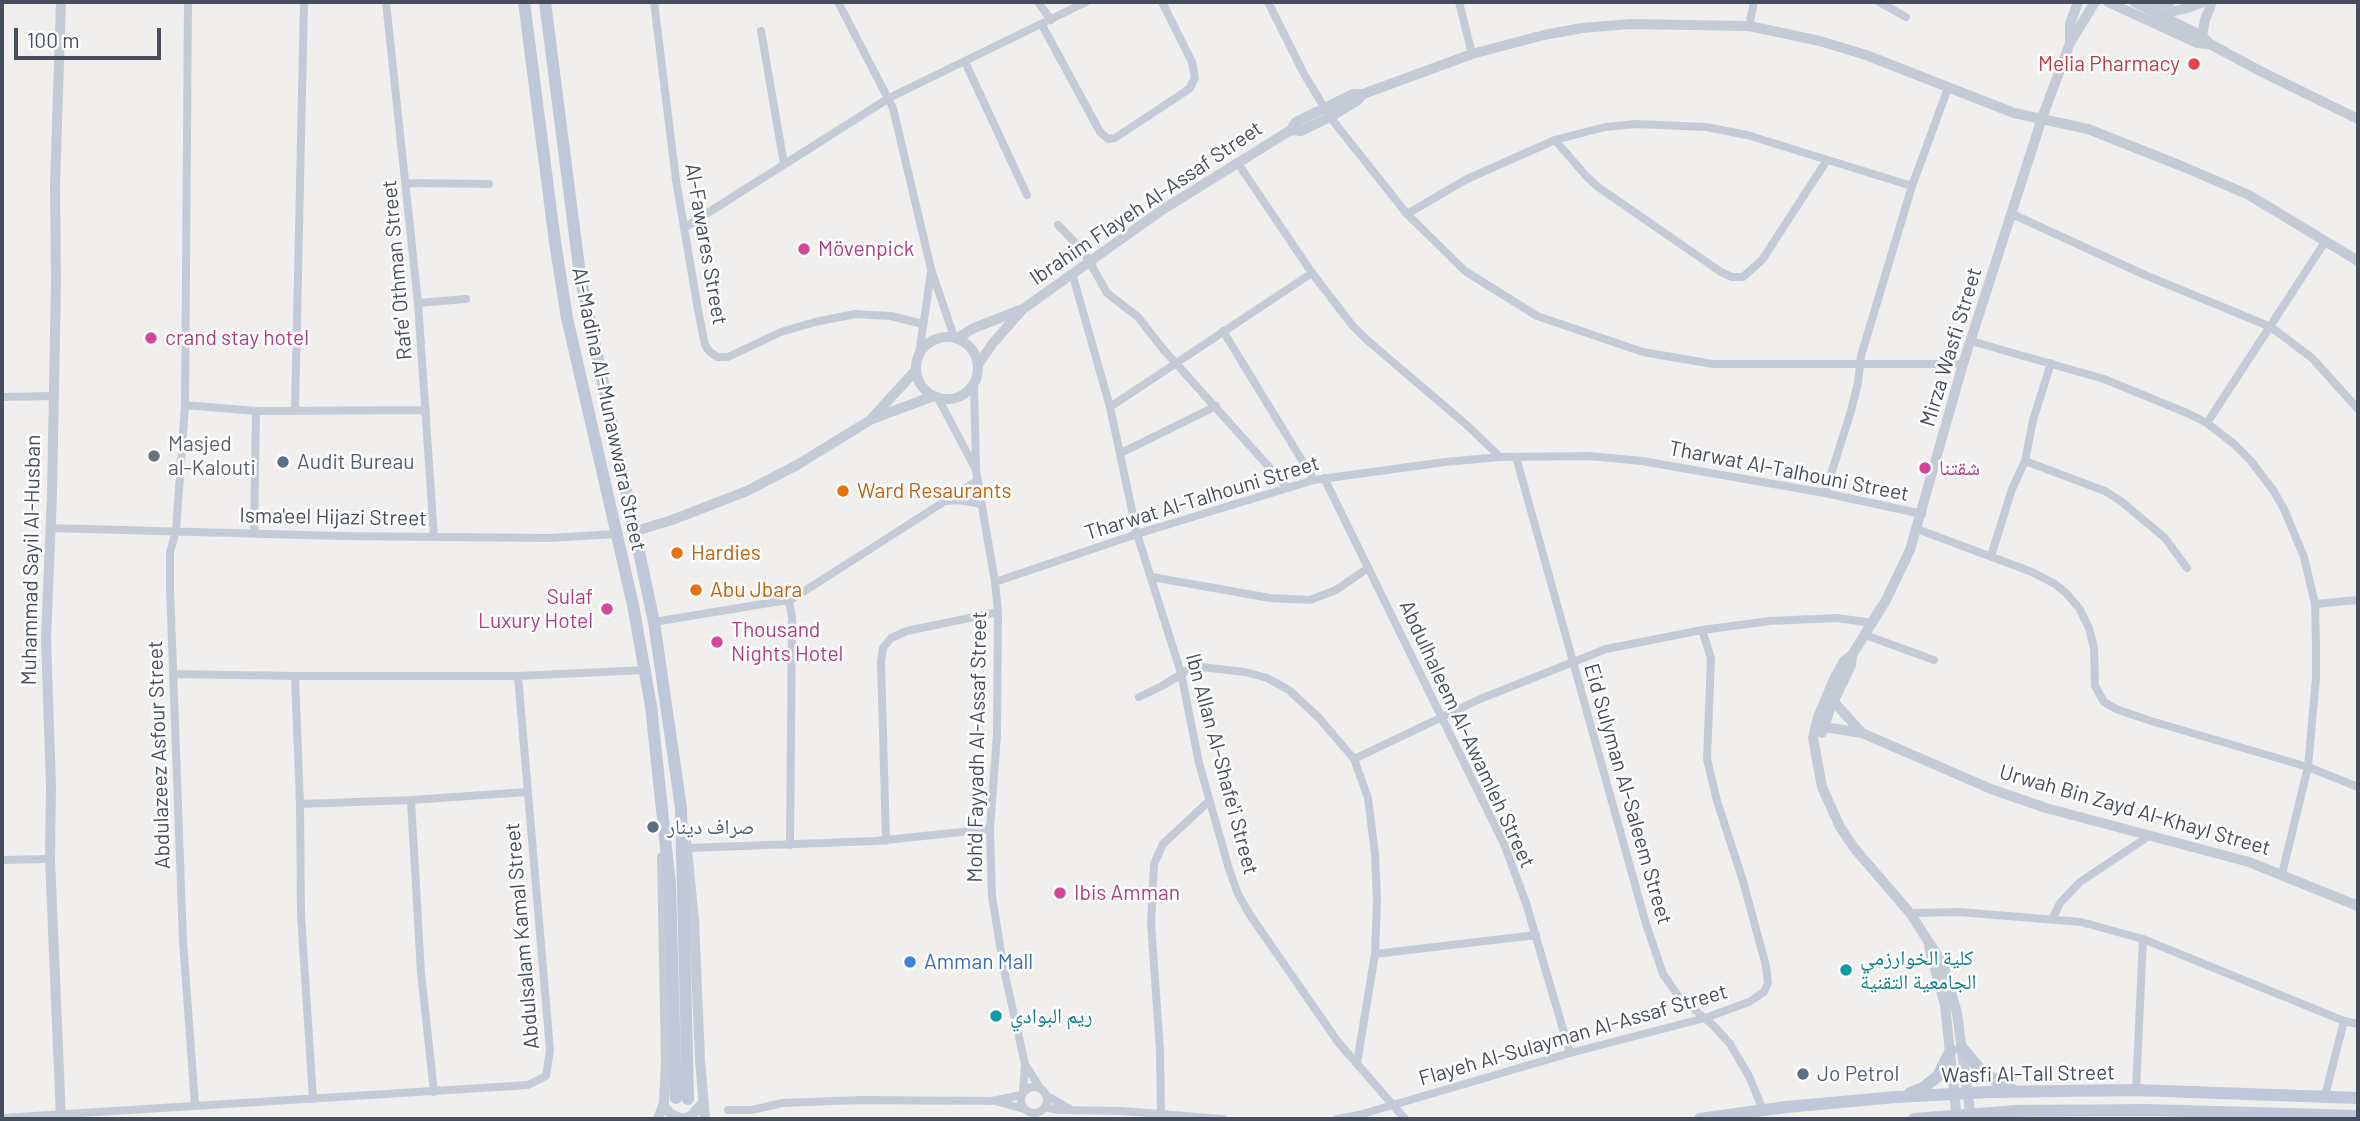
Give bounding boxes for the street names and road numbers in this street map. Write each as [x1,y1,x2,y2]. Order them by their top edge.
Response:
street label: Ibrahim Flayeh Al-Assaf Street [1025,116,1267,290]
street label: Al-Fawares Street [679,161,733,327]
street label: Rafe' Othman Street [377,179,417,361]
street label: Mirza Wasfi Street [1915,264,1987,430]
street label: Al-Madina Al-Munawwara Street [567,265,651,553]
street label: Muhammad Sayil Al-Husban [16,434,46,686]
street label: Tharwat Al-Talhouni Street [1667,435,1911,507]
street label: Tharwat Al-Talhouni Street [1082,450,1322,546]
street label: Isma'eel Hijazi Street [239,503,427,531]
street label: Abdulhaleem Al-Awamleh Street [1394,596,1540,872]
street label: Moh'd Fayyadh Al-Assaf Street [962,611,992,883]
street label: Abdulazeez Asfour Street [142,640,176,870]
street label: Ibn Allan Al-Shafe'i Street [1180,651,1264,877]
street label: Eid Sulyman Al-Saleem Street [1579,661,1677,927]
street label: Urwah Bin Zayd Al-Khayl Street [1997,759,2273,861]
street label: Abdulsalam Kamal Street [500,822,544,1050]
street label: Flayeh Al-Sulayman Al-Assaf Street [1416,979,1730,1091]
street label: Wasfi Al-Tall Street [1941,1060,2115,1088]

